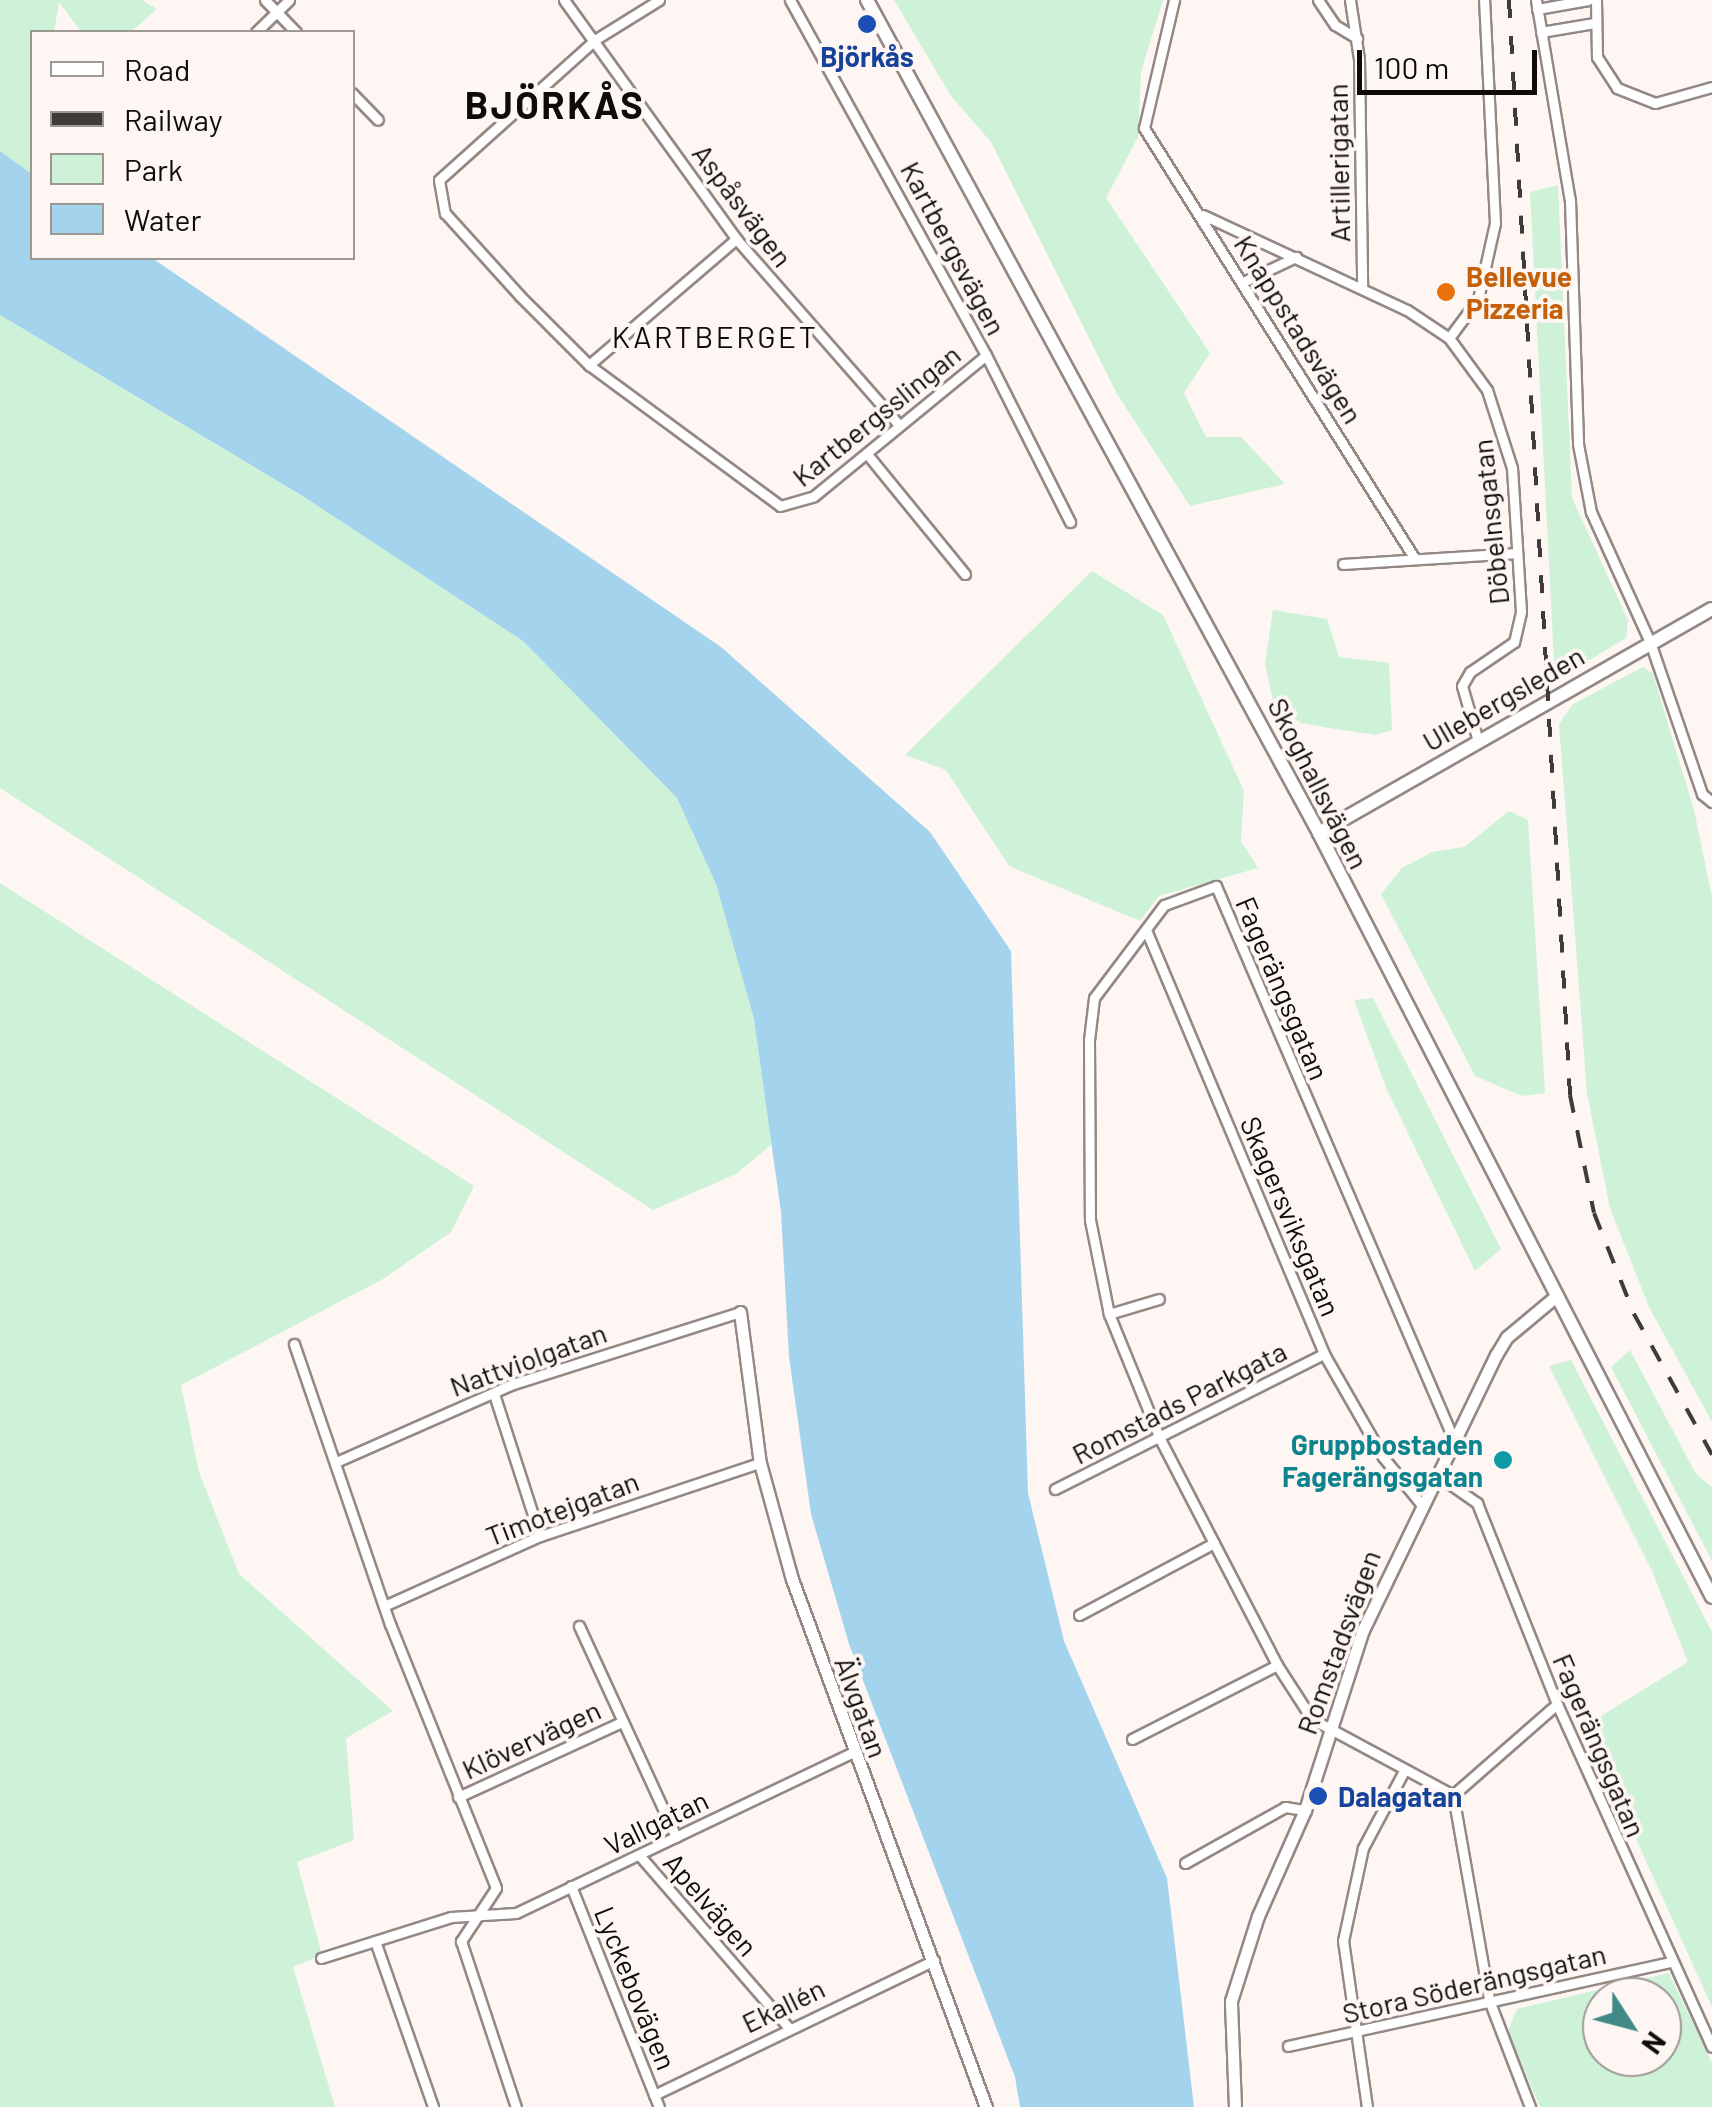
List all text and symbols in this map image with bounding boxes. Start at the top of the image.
marker: Björkås [856,13,878,35]
legend [30,30,355,260]
scale bar [1362,30,1542,92]
place label: Björkås [820,39,914,73]
text: 100 m [1374,49,1449,85]
text: Road [124,51,190,87]
district label: BJÖRKÅS [465,82,645,128]
street label: Artillerigatan [1320,83,1356,243]
text: Railway [124,101,223,137]
street label: Aspåsvägen [686,137,800,273]
text: Park [124,151,183,187]
street label: Kartbergsvägen [894,155,1014,341]
text: Water [124,201,202,237]
street label: Knappstadsvägen [1228,229,1370,429]
place label: Bellevue Pizzeria [1466,259,1572,325]
marker: Bellevue Pizzeria [1435,281,1457,303]
district label: KARTBERGET [612,318,818,354]
street label: Kartbergsslingan [785,337,967,493]
street label: Döbelnsgatan [1465,438,1515,606]
street label: Ullebergsleden [1416,638,1590,758]
street label: Skoghallsvägen [1262,692,1376,874]
street label: Fagerängsgatan [1229,891,1337,1085]
street label: Skagersviksgatan [1234,1111,1348,1321]
street label: Nattviolgatan [445,1315,611,1403]
street label: Romstads Parkgata [1066,1333,1292,1471]
place label: Gruppbostaden Fagerängsgatan [1282,1427,1483,1493]
marker: Gruppbostaden Fagerängsgatan [1492,1449,1514,1471]
street label: Timotejgatan [481,1463,643,1553]
street label: Romstadsvägen [1289,1545,1387,1739]
street label: Fagerängsgatan [1546,1648,1654,1842]
street label: Älvgatan [828,1652,896,1762]
street label: Klövervägen [456,1692,606,1786]
place label: Dalagatan [1338,1779,1462,1813]
street label: Vallgatan [599,1783,713,1861]
marker: Dalagatan [1307,1785,1329,1807]
street label: Apelvägen [657,1845,765,1963]
street label: Lyckebovägen [588,1901,684,2075]
street label: Stora Söderängsgatan [1339,1936,1609,2030]
street label: Ekallén [736,1971,830,2039]
north arrow [1582,1977,1682,2077]
text: N [1635,2026,1674,2061]

